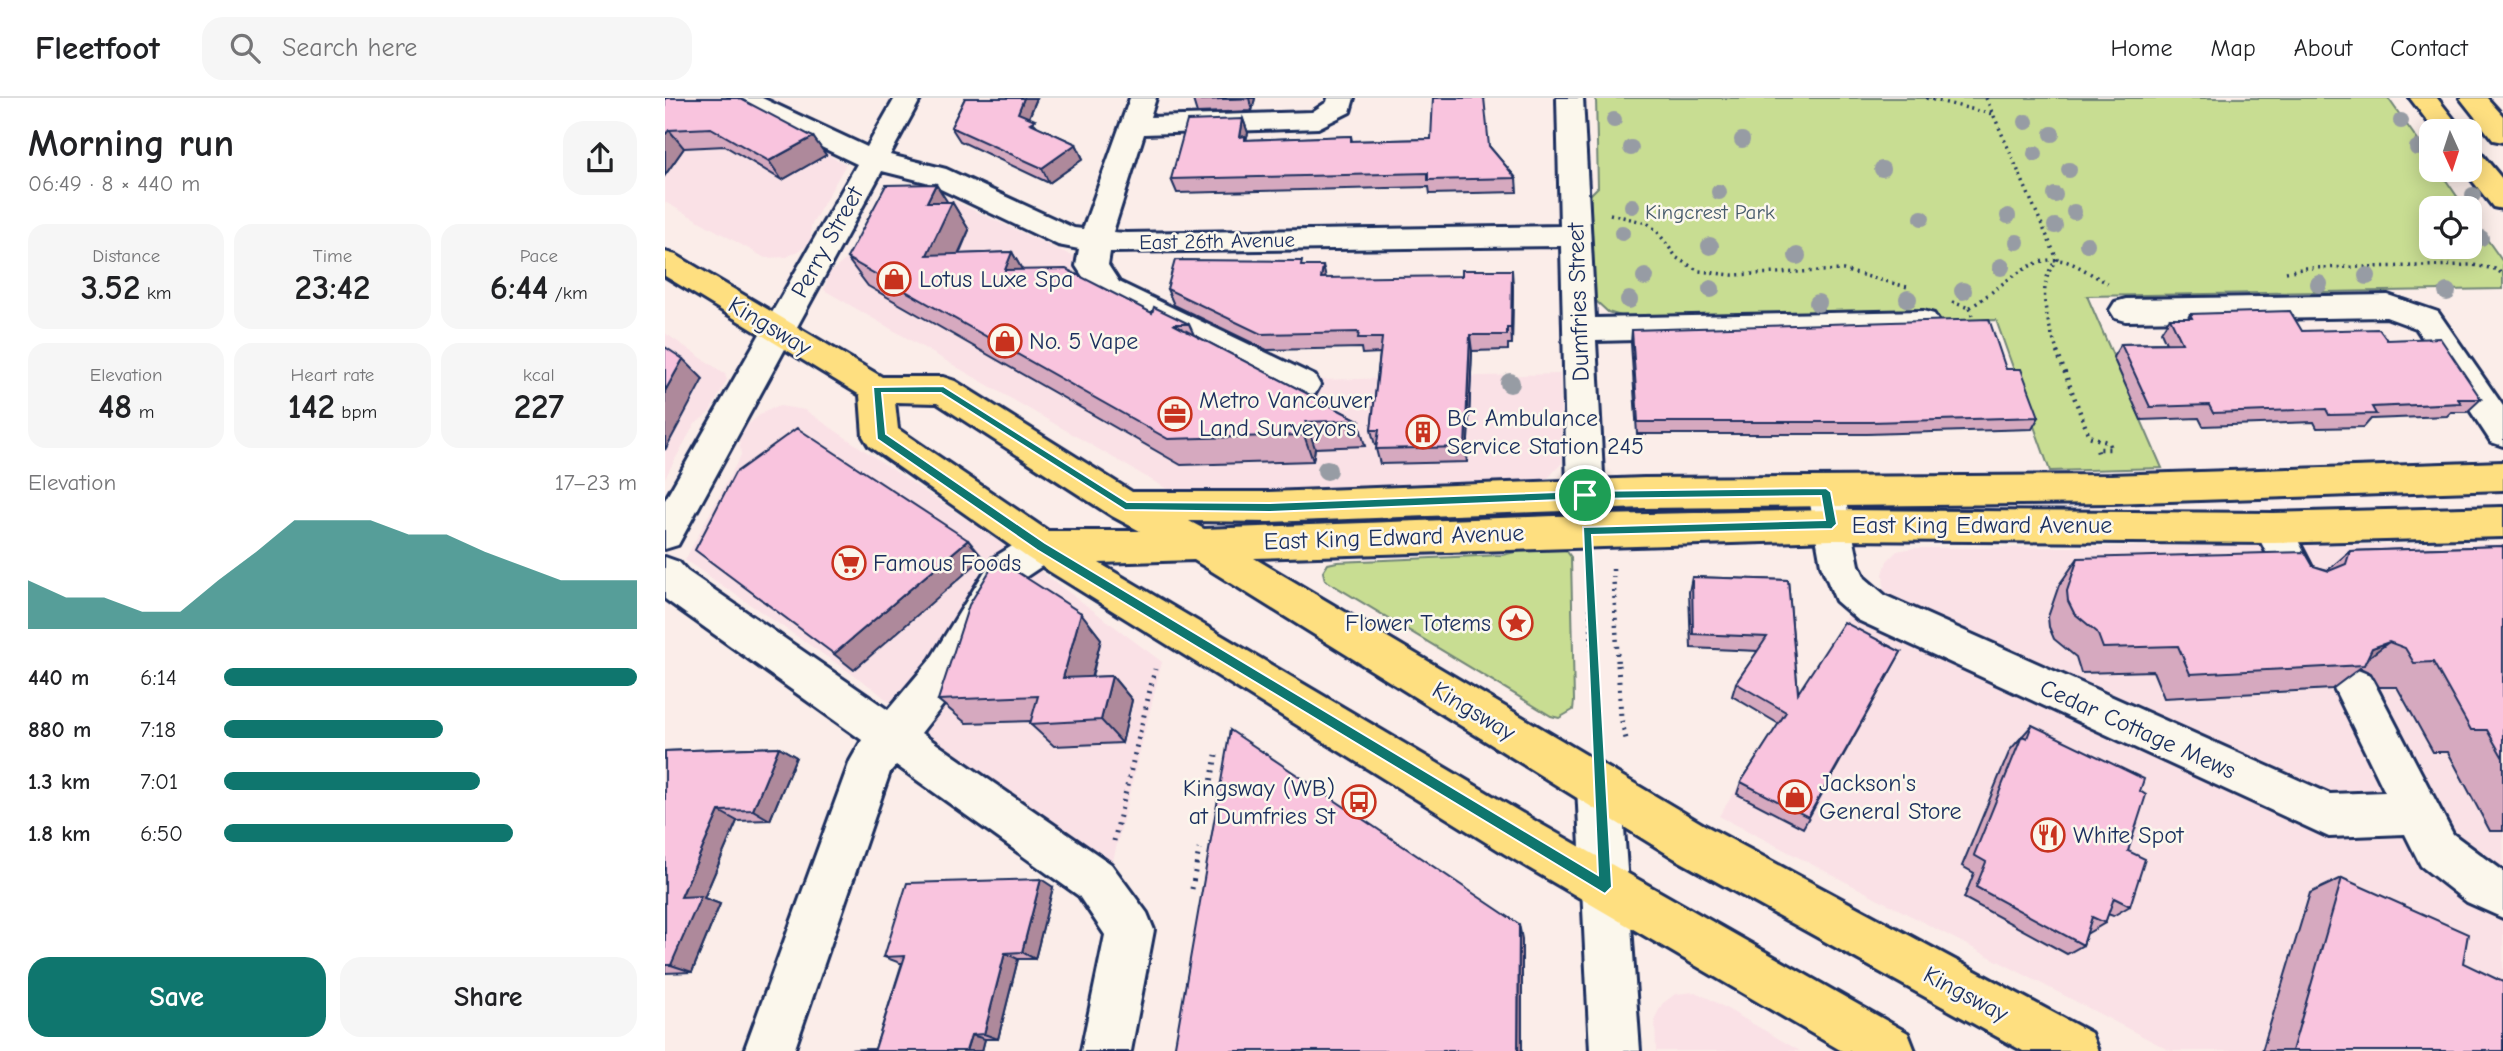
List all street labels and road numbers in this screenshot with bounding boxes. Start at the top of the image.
street label: Perry Street [785,181,869,302]
street label: Dumfries Street [1561,221,1595,382]
street label: East 26th Avenue [1139,228,1295,254]
street label: Kingsway [723,290,817,362]
street label: East King Edward Avenue [1852,511,2112,539]
street label: East King Edward Avenue [1263,518,1525,556]
street label: Cedar Cottage Mews [2036,673,2240,785]
street label: Kingsway [1427,675,1521,747]
street label: Kingsway [1919,960,2013,1028]

